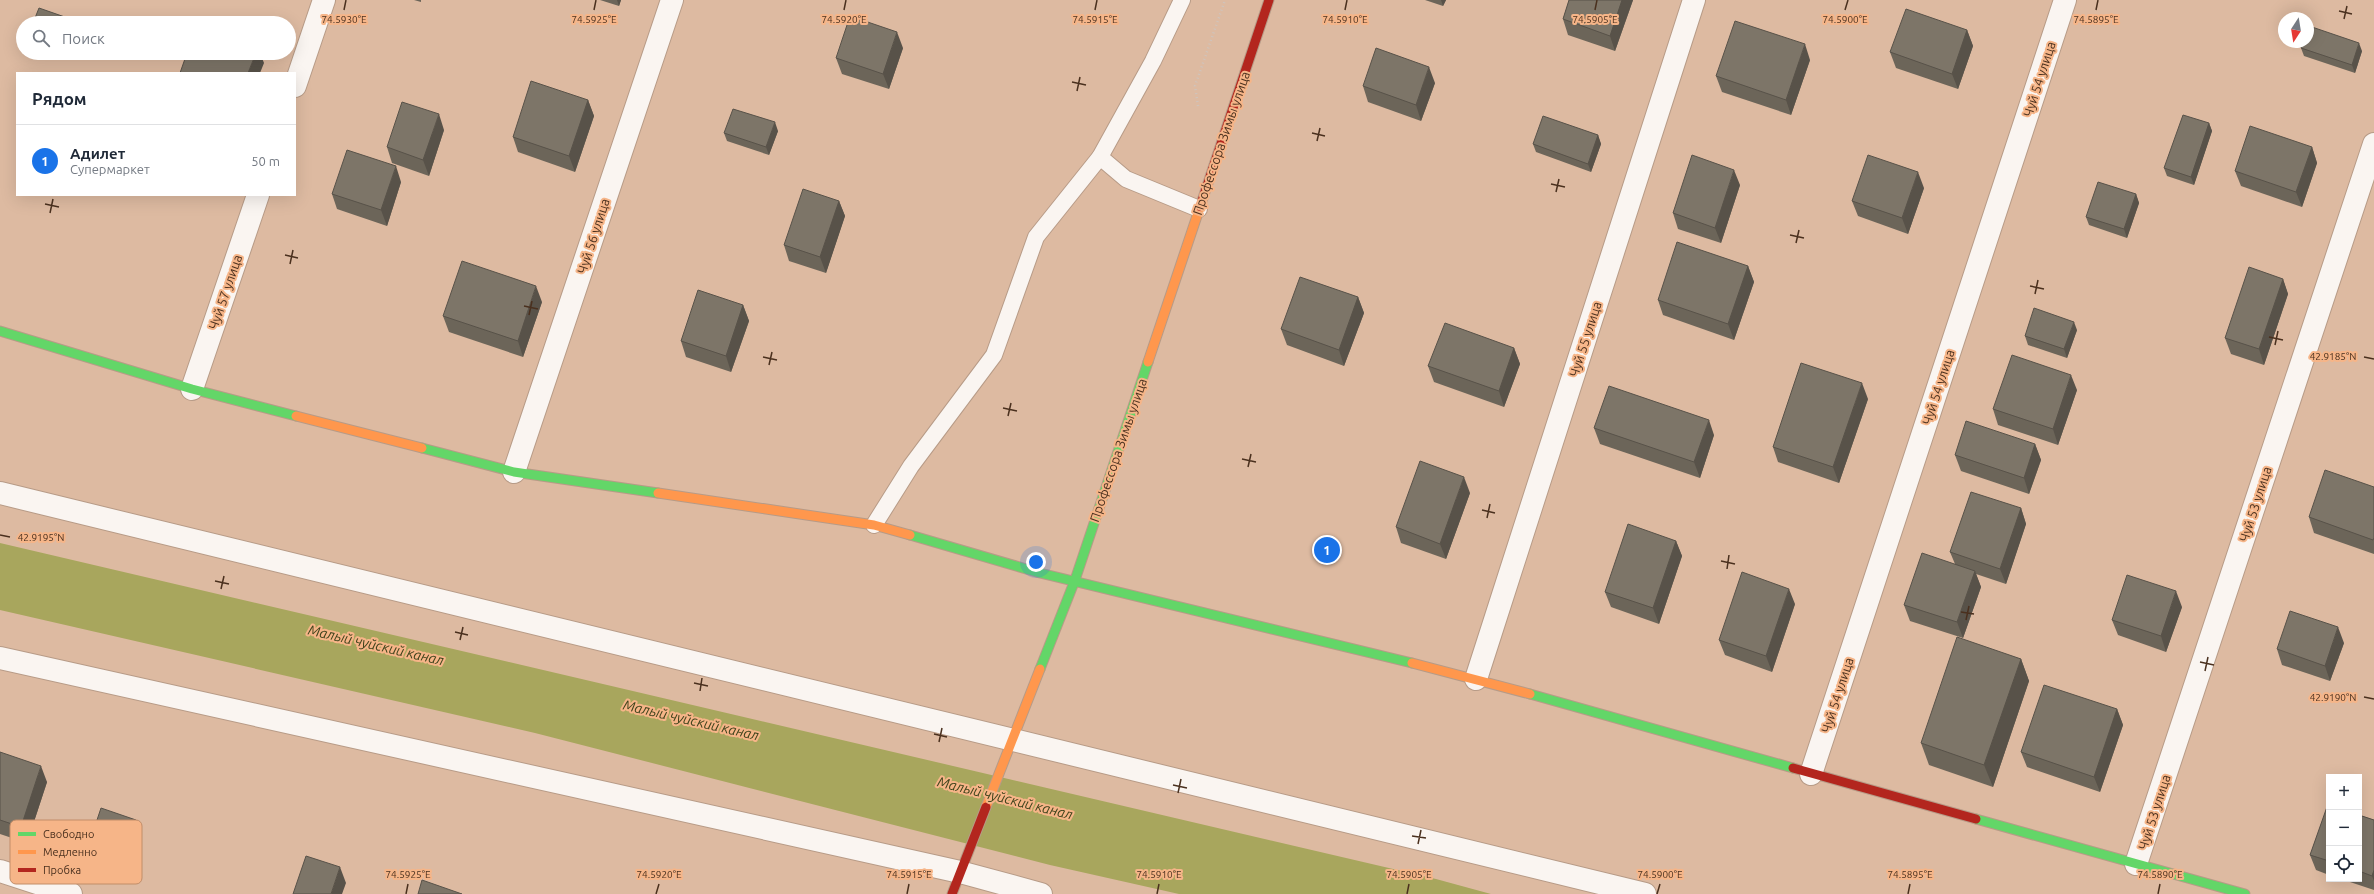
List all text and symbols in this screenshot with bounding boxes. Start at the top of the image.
north arrow [2278,12,2314,48]
text: 74.5930°E [321,14,367,25]
text: 74.5925°E [571,14,617,25]
text: 74.5920°E [821,14,867,25]
text: 74.5915°E [1072,14,1118,25]
text: 74.5910°E [1322,14,1368,25]
text: 74.5905°E [1572,14,1618,25]
text: 74.5900°E [1822,14,1868,25]
text: 74.5895°E [2073,14,2119,25]
search box [16,16,296,60]
icon: search [30,27,52,49]
text: Поиск [62,30,105,47]
street label: Чуй 54 улица [2020,40,2058,118]
street label: Профессора Зимы улица [1190,69,1252,217]
text: Рядом [32,89,87,108]
text: Адилет [70,145,125,162]
text: 1 [41,154,49,168]
text: 50 m [251,154,280,168]
text: Супермаркет [70,162,150,176]
street label: Чуй 56 улица [574,197,612,275]
street label: Чуй 57 улица [206,253,244,331]
street label: Чуй 55 улица [1566,300,1604,378]
street label: Чуй 54 улица [1919,348,1957,426]
text: 42.9185°N [2310,351,2356,362]
street label: Профессора Зимы улица [1087,376,1149,524]
street label: Чуй 53 улица [2236,465,2274,543]
text: 42.9195°N [18,532,64,543]
pin: 1 [1314,535,1340,565]
your location [1026,552,1046,572]
water label: Малый чуйский канал [307,622,446,668]
street label: Чуй 54 улица [1818,656,1856,734]
text: 42.9190°N [2310,692,2356,703]
water label: Малый чуйский канал [622,697,761,743]
water label: Малый чуйский канал [936,773,1075,823]
street label: Чуй 53 улица [2135,773,2173,851]
map controls [2326,774,2362,882]
button: + [2326,774,2362,810]
button: − [2326,810,2362,846]
legend [10,820,142,884]
text: Свободно [43,828,94,840]
text: Медленно [43,846,97,858]
button: locate [2326,846,2362,882]
text: Пробка [43,864,81,876]
text: 74.5925°E [385,869,431,880]
text: 74.5920°E [636,869,682,880]
text: 74.5915°E [886,869,932,880]
text: 74.5910°E [1136,869,1182,880]
text: 74.5905°E [1386,869,1432,880]
text: 74.5900°E [1637,869,1683,880]
text: 74.5895°E [1887,869,1933,880]
text: 74.5890°E [2137,869,2183,880]

